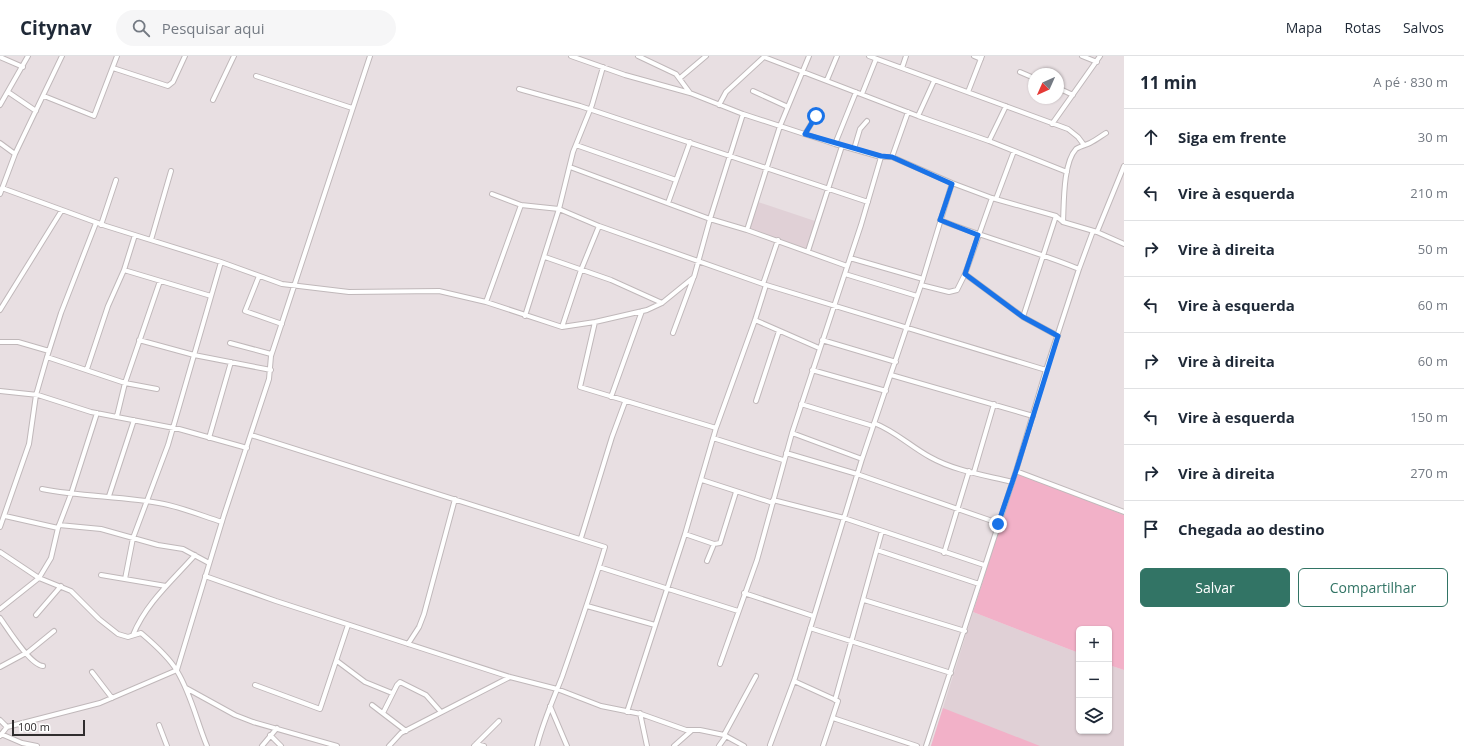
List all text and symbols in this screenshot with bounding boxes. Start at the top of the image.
search box [116,10,396,46]
text: Citynav [20,15,92,41]
icon: search [130,17,152,39]
text: Pesquisar aqui [162,18,265,38]
text: Mapa [1286,18,1322,37]
text: Rotas [1344,18,1381,37]
text: Salvos [1403,18,1444,37]
north arrow [1028,68,1064,104]
text: 11 min [1140,71,1197,94]
text: A pé · 830 m [1373,73,1448,91]
route start [807,107,825,125]
icon: ahead [1140,126,1162,148]
text: Siga em frente [1178,127,1286,147]
text: 30 m [1418,128,1448,146]
icon: left [1140,182,1162,204]
text: Vire à esquerda [1178,183,1295,203]
text: 210 m [1410,184,1448,202]
icon: right [1140,238,1162,260]
text: Vire à direita [1178,239,1275,259]
text: 50 m [1418,240,1448,258]
icon: left [1140,294,1162,316]
text: Vire à esquerda [1178,295,1295,315]
text: 60 m [1418,296,1448,314]
icon: right [1140,350,1162,372]
text: Vire à direita [1178,351,1275,371]
text: 60 m [1418,352,1448,370]
icon: left [1140,406,1162,428]
text: Vire à esquerda [1178,407,1295,427]
text: 150 m [1410,408,1448,426]
icon: right [1140,462,1162,484]
text: Vire à direita [1178,463,1275,483]
text: 270 m [1410,464,1448,482]
route end [989,515,1007,533]
icon: arrive [1140,518,1162,540]
text: Chegada ao destino [1178,519,1325,539]
button: Salvar [1140,568,1290,607]
button: Compartilhar [1298,568,1448,607]
map controls [1076,626,1112,734]
button: + [1076,626,1112,662]
button: − [1076,662,1112,698]
button: layers [1076,698,1112,734]
scale bar [12,718,85,737]
text: 100 m [18,719,50,734]

